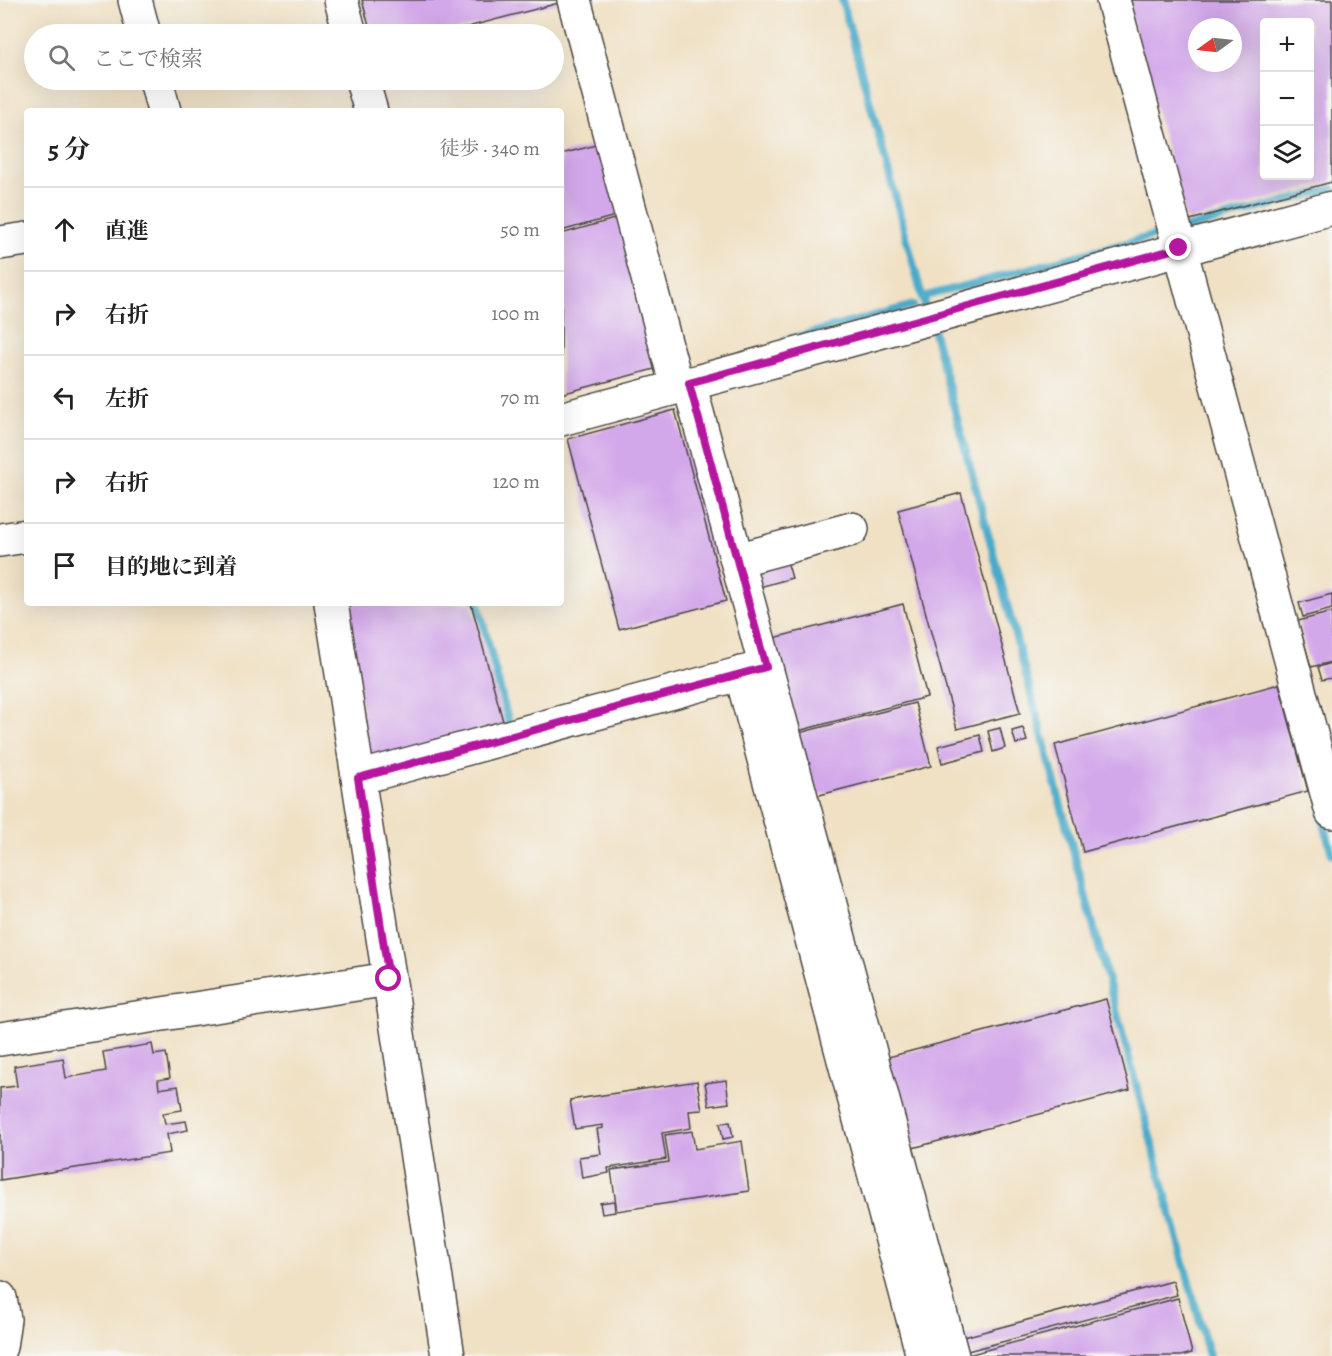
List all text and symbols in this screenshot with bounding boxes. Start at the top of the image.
north arrow [1188,18,1242,72]
map controls [1260,18,1314,180]
button: + [1260,18,1314,72]
search box [24,24,564,90]
icon: search [45,41,78,74]
text: ここで検索 [93,44,203,74]
button: − [1260,72,1314,126]
button: layers [1260,126,1314,180]
text: 5 分 [48,132,90,167]
text: 徒歩 · 340 m [439,135,540,162]
icon: ahead [48,213,81,246]
text: 直進 [105,216,149,246]
text: 50 m [500,216,540,243]
route end [1165,234,1191,260]
icon: right [48,297,81,330]
text: 右折 [105,300,149,330]
text: 100 m [491,300,540,327]
icon: left [48,381,81,414]
text: 左折 [105,384,149,414]
text: 70 m [500,384,540,411]
icon: right [48,465,81,498]
text: 右折 [105,468,149,498]
text: 120 m [492,468,540,495]
icon: arrive [48,549,81,582]
text: 目的地に到着 [105,552,237,582]
route start [375,965,401,991]

